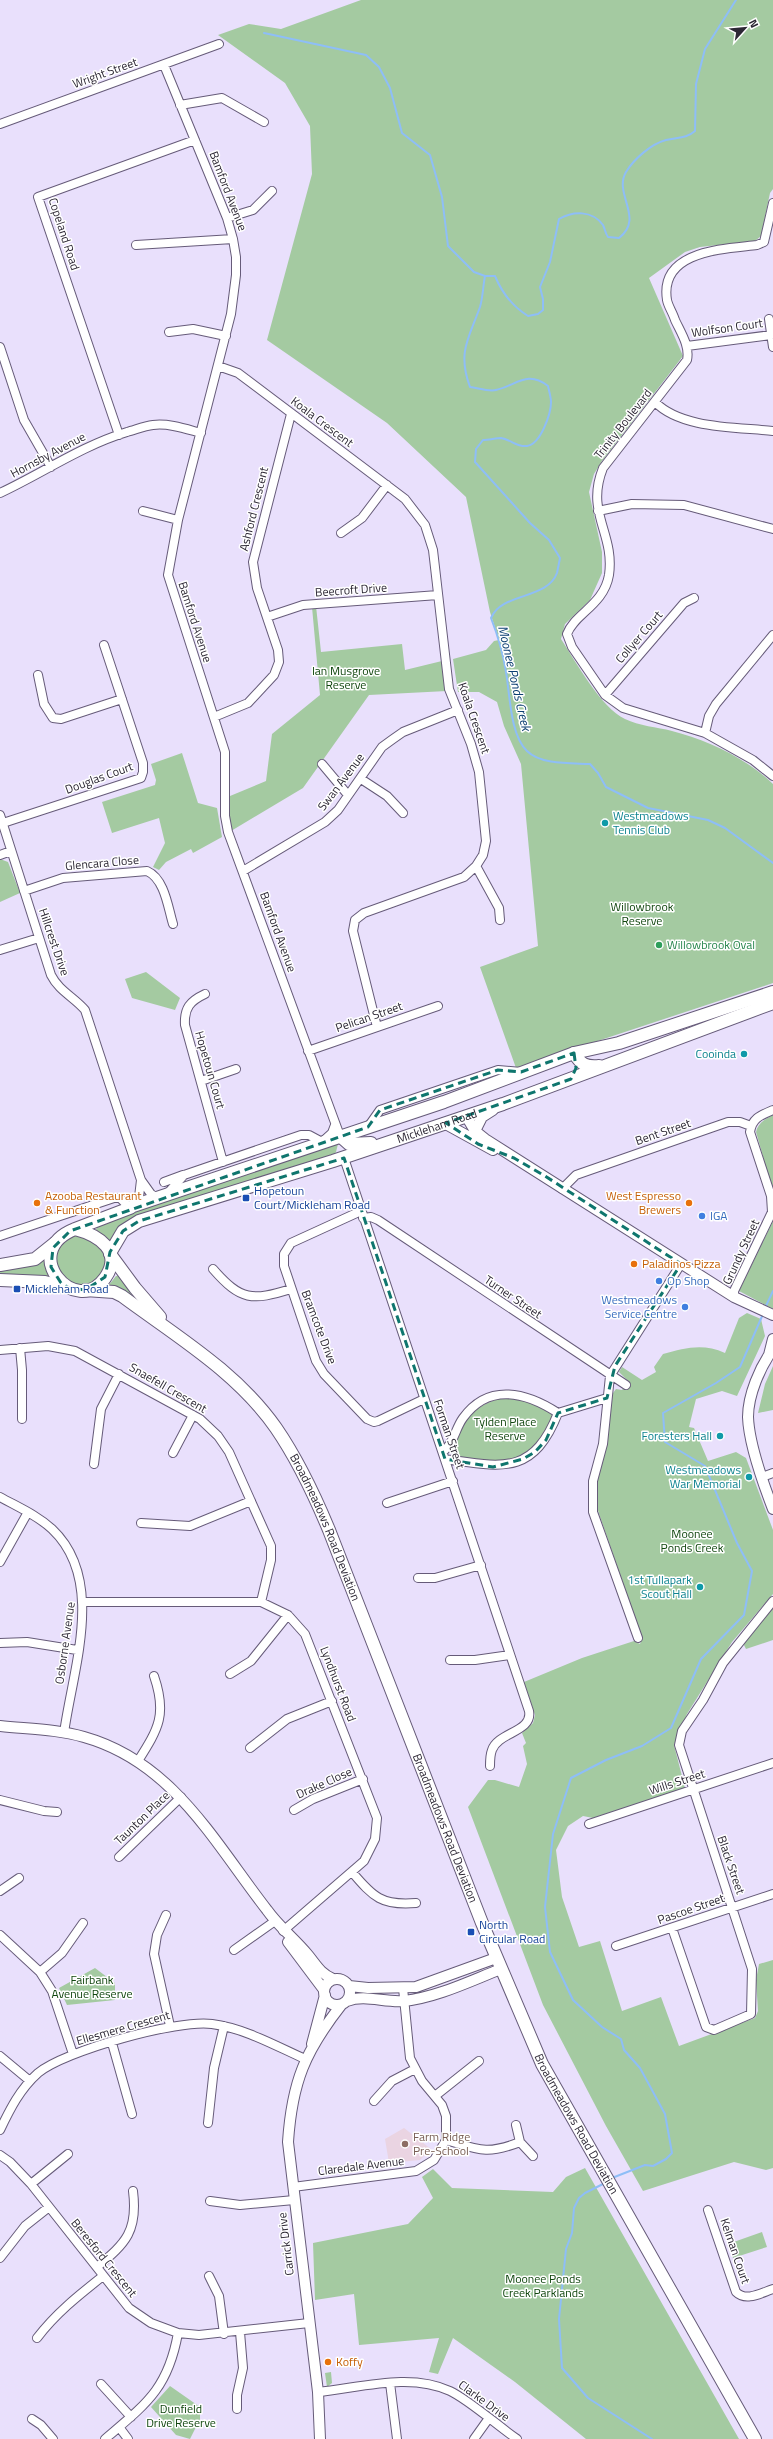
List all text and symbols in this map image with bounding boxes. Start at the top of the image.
north arrow [725,8,765,48]
text: N [745,16,763,30]
street label: Wright Street [70,52,141,93]
street label: Bamford Avenue [205,148,252,234]
street label: Copeland Road [44,195,85,273]
street label: Wolfson Court [690,313,765,342]
street label: Trinity Boulevard [589,384,656,463]
street label: Koala Crescent [287,392,358,452]
street label: Hornsby Avenue [7,427,89,482]
street label: Ashford Crescent [234,464,273,553]
street label: Beecroft Drive [314,578,388,601]
street label: Bamford Avenue [173,579,218,665]
street label: Collyer Court [610,606,667,667]
water label: Moonee Ponds Creek [493,623,537,735]
park label: Ian Musgrove Reserve [312,661,380,694]
street label: Koala Crescent [453,680,496,757]
street label: Swan Avenue [313,749,369,815]
street label: Douglas Court [62,756,136,799]
place label: Westmeadows Tennis Club [613,806,689,839]
marker: Westmeadows Tennis Club [600,818,610,828]
street label: Glencara Close [64,850,140,875]
street label: Bamford Avenue [255,889,302,975]
park label: Willowbrook Reserve [611,897,674,930]
street label: Hillcrest Drive [34,906,75,978]
place label: Willowbrook Oval [667,935,755,954]
marker: Willowbrook Oval [654,940,664,950]
street label: Pelican Street [333,996,406,1037]
street label: Hopetoun Court [190,1029,231,1112]
place label: Cooinda [695,1044,736,1063]
marker: Cooinda [739,1049,749,1059]
street label: Mickleham Road [394,1103,479,1148]
street label: Bent Street [632,1113,694,1150]
place label: Hopetoun Court/Mickleham Road [254,1181,370,1214]
place label: Azooba Restaurant & Function [45,1186,142,1219]
place label: West Espresso Brewers [606,1186,681,1219]
marker: Hopetoun Court/Mickleham Road [241,1193,251,1203]
marker: Azooba Restaurant & Function [32,1198,42,1208]
marker: West Espresso Brewers [684,1198,694,1208]
place label: IGA [710,1206,728,1225]
marker: IGA [697,1211,707,1221]
street label: Grundy Street [717,1215,764,1288]
place label: Paladinos Pizza [642,1254,721,1273]
marker: Paladinos Pizza [629,1259,639,1269]
street label: Turner Street [481,1270,547,1323]
place label: Op Shop [667,1271,710,1290]
marker: Op Shop [654,1276,664,1286]
place label: Mickleham Road [25,1279,109,1298]
marker: Mickleham Road [12,1284,22,1294]
street label: Bramcote Drive [297,1287,342,1367]
place label: Westmeadows Service Centre [601,1290,677,1323]
marker: Westmeadows Service Centre [680,1302,690,1312]
street label: Snaefell Crescent [126,1358,211,1418]
street label: Forman Street [429,1396,471,1472]
park label: Tylden Place Reserve [474,1412,536,1445]
place label: Foresters Hall [642,1426,712,1445]
marker: Foresters Hall [715,1431,725,1441]
street label: Broadmeadows Road Deviation [285,1450,366,1603]
place label: Westmeadows War Memorial [665,1460,741,1493]
marker: Westmeadows War Memorial [744,1472,754,1482]
park label: Moonee Ponds Creek [661,1524,724,1557]
place label: 1st Tullapark Scout Hall [627,1570,692,1603]
marker: 1st Tullapark Scout Hall [695,1582,705,1592]
street label: Osborne Avenue [49,1601,80,1685]
street label: Lyndhurst Road [315,1643,362,1724]
street label: Broadmeadows Road Deviation [408,1751,483,1905]
street label: Drake Close [293,1762,355,1803]
street label: Wills Street [646,1763,708,1800]
street label: Taunton Place [110,1786,174,1849]
street label: Black Street [713,1833,751,1897]
street label: Pascoe Street [655,1888,728,1929]
place label: North Circular Road [479,1915,545,1948]
marker: North Circular Road [466,1927,476,1937]
park label: Fairbank Avenue Reserve [51,1970,133,2003]
street label: Ellesmere Crescent [74,2005,173,2050]
street label: Broadmeadows Road Deviation [530,2051,624,2197]
place label: Farm Ridge Pre-School [413,2127,470,2160]
marker: Farm Ridge Pre-School [400,2139,410,2149]
street label: Claredale Avenue [317,2151,405,2180]
street label: Carrick Drive [272,2211,299,2277]
street label: Beresford Crescent [67,2214,143,2302]
street label: Kelman Court [715,2216,756,2287]
park label: Moonee Ponds Creek Parklands [502,2269,584,2302]
place label: Koffy [336,2352,363,2371]
marker: Koffy [323,2357,333,2367]
street label: Clarke Drive [454,2375,514,2426]
park label: Dunfield Drive Reserve [146,2399,216,2432]

